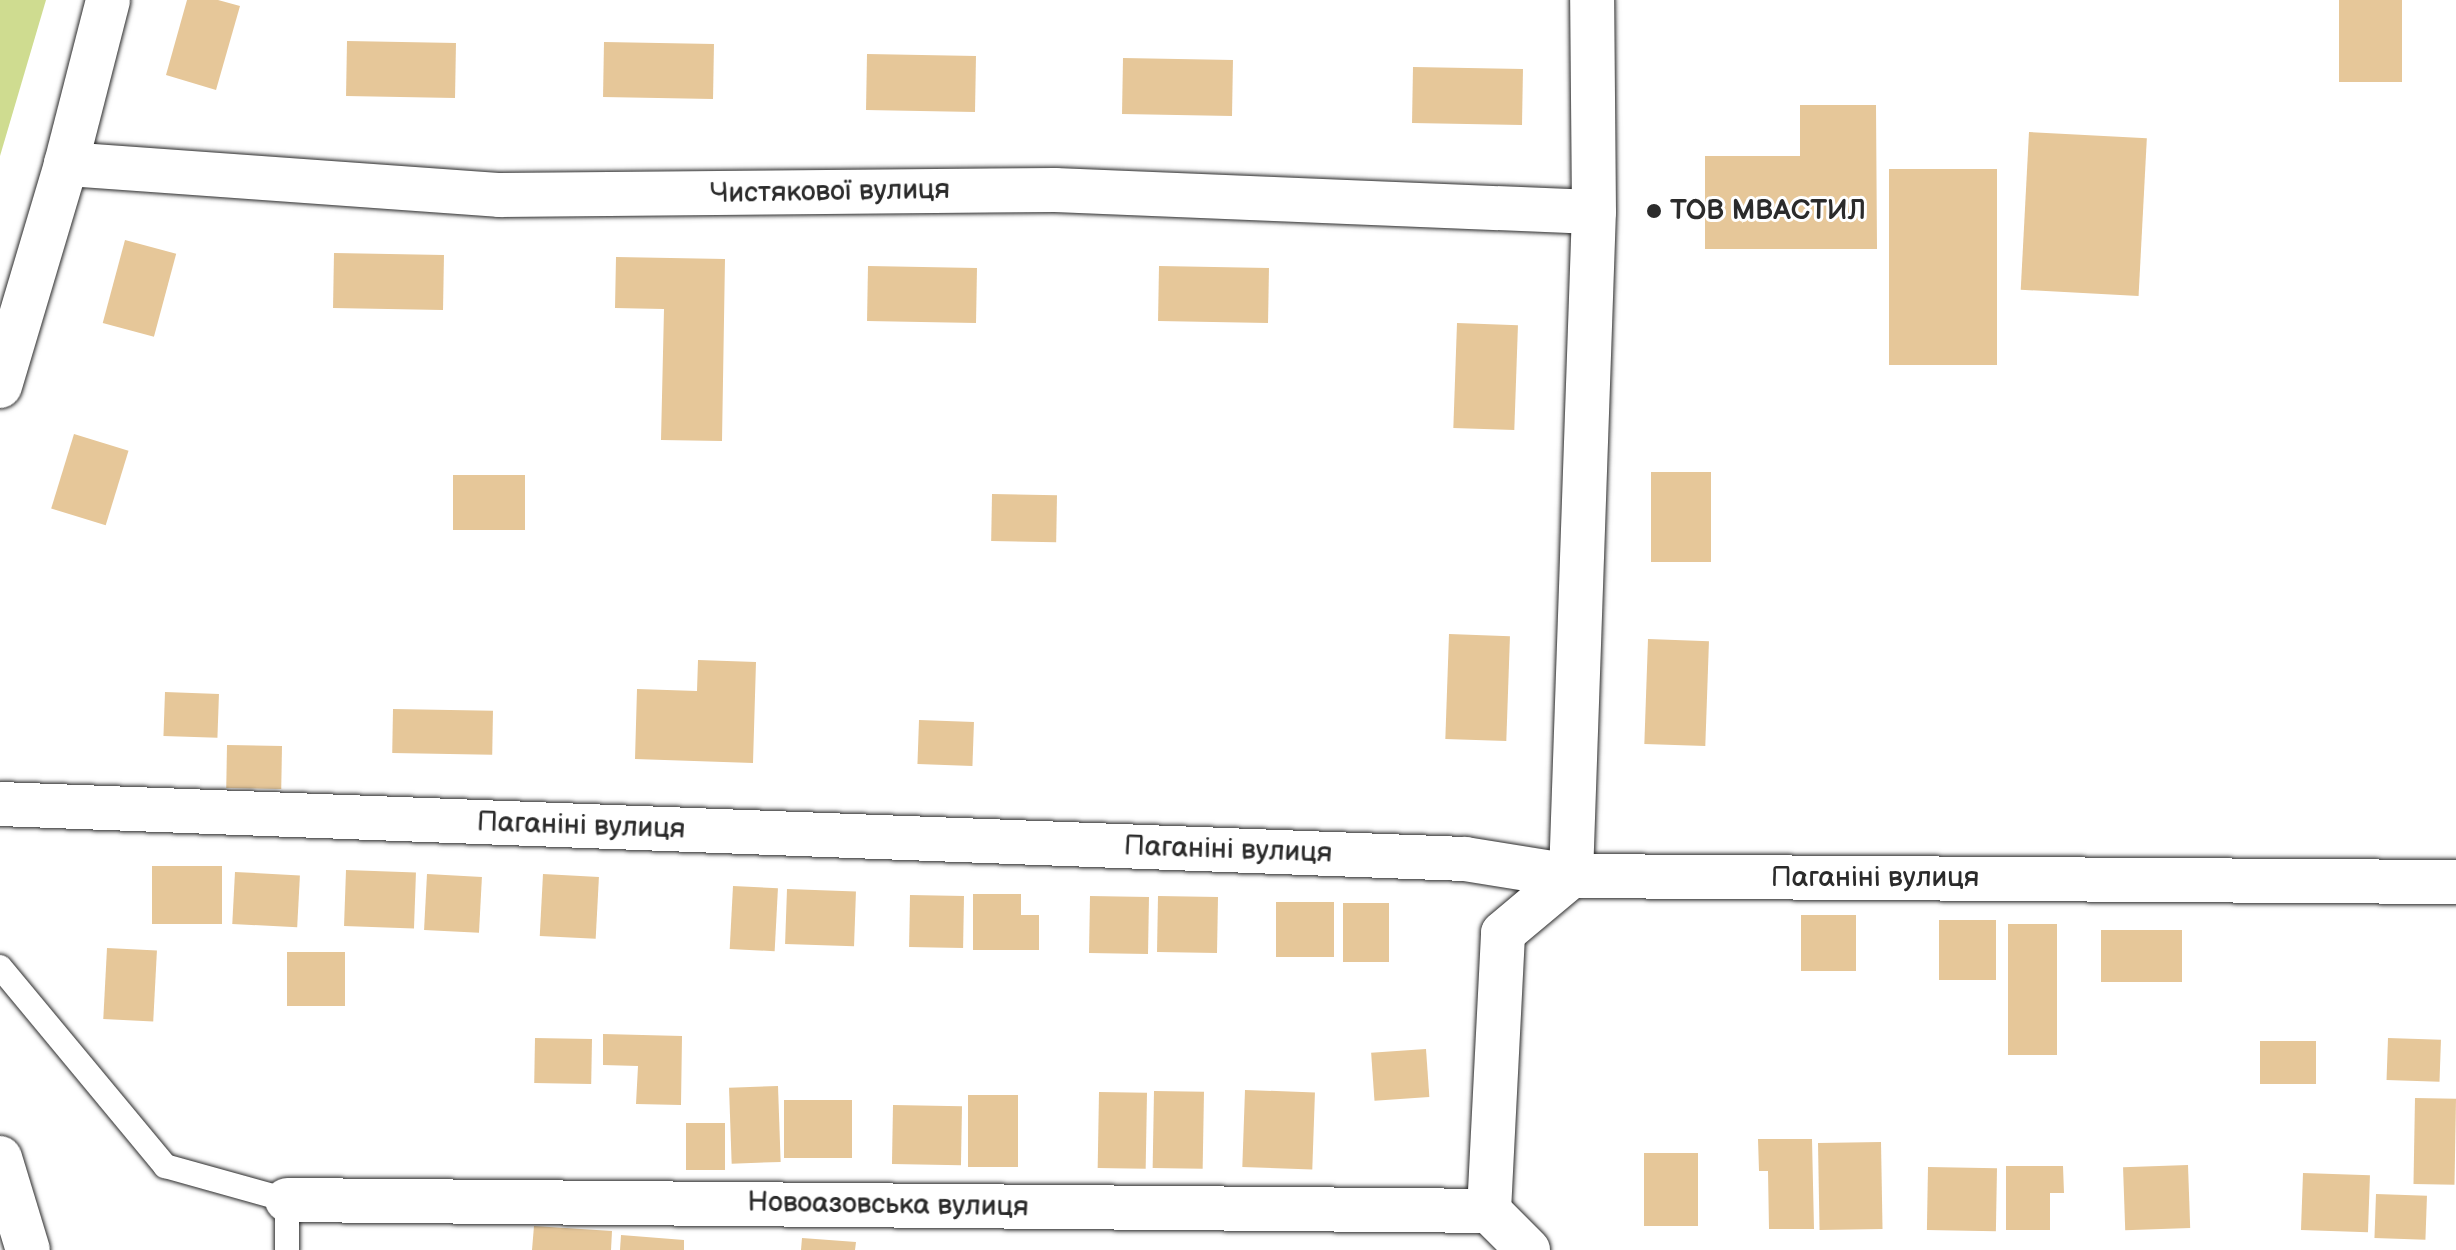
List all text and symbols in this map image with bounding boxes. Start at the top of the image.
street label: Чистякової вулиця [710,173,950,211]
place label: ТОВ МВАСТИЛ [1670,194,1866,228]
marker: ТОВ МВАСТИЛ [1645,202,1663,220]
street label: Паганіні вулиця [476,806,686,846]
street label: Паганіні вулиця [1123,830,1333,870]
street label: Паганіні вулиця [1771,861,1979,895]
street label: Новоазовська вулиця [747,1186,1029,1224]

